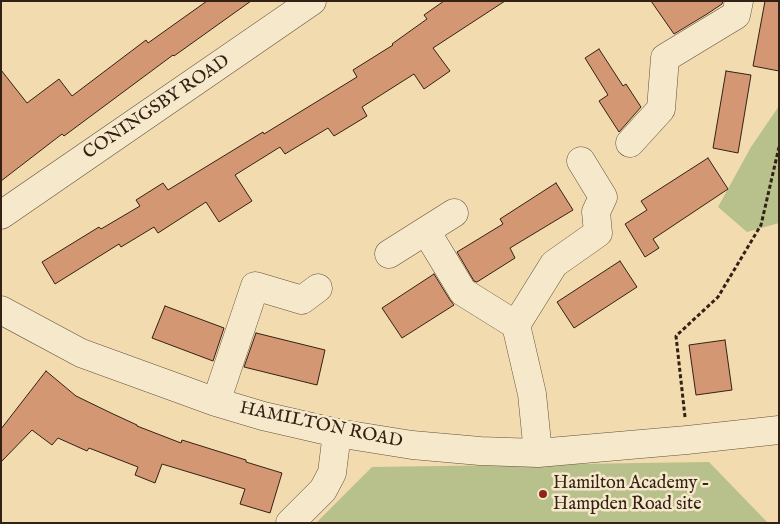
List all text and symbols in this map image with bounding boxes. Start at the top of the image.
street label: CONINGSBY ROAD [80,51,234,165]
street label: HAMILTON ROAD [238,398,404,454]
place label: Hamilton Academy - Hampden Road site [553,473,710,516]
marker: Hamilton Academy - Hampden Road site [537,488,549,500]

